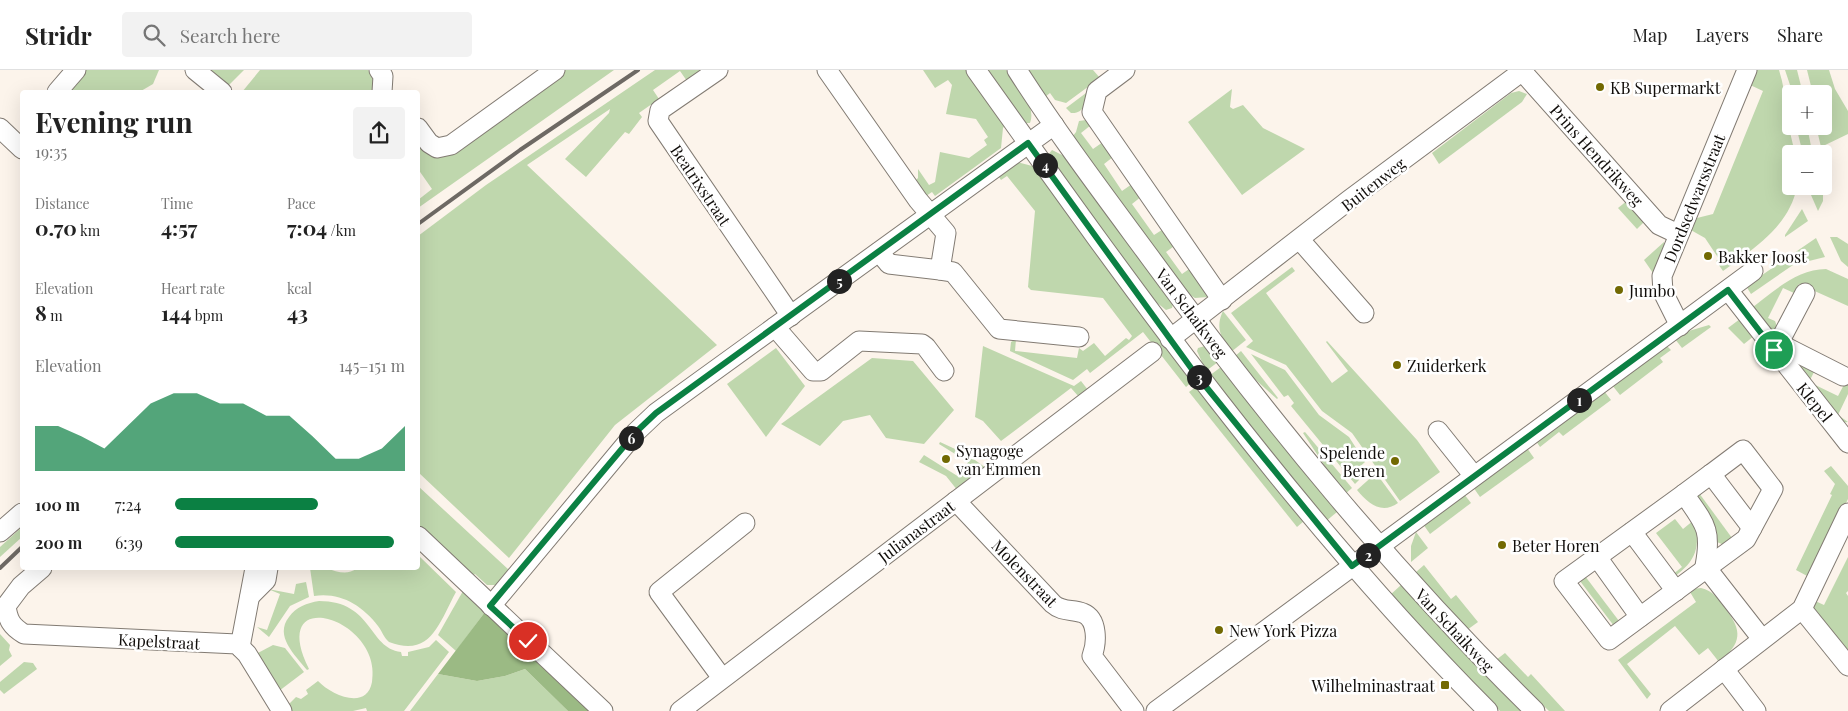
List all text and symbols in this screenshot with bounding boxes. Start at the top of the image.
search box [122,12,472,57]
text: Stridr [25,19,92,51]
icon: search [140,21,168,49]
text: Search here [180,22,280,48]
text: Map [1632,23,1667,47]
text: Layers [1695,23,1749,47]
text: Share [1777,23,1823,47]
place label: KB Supermarkt [1610,77,1721,98]
marker: KB Supermarkt [1594,81,1606,93]
map controls [1782,85,1832,195]
button: + [1782,85,1832,135]
street label: Prins Hendrikweg [1546,100,1649,211]
text: Evening run [35,103,193,140]
button: share [353,107,405,159]
street label: Dordsedwarsstraat [1659,130,1730,265]
street label: Beatrixstraat [666,140,736,230]
text: 19:35 [35,141,67,162]
button: − [1782,145,1832,195]
pin: 4 [1032,152,1058,178]
street label: Buitenweg [1337,152,1410,216]
text: 4 [1042,156,1049,175]
text: Distance [35,194,90,213]
text: Time [161,194,193,213]
text: Pace [287,194,316,213]
text: 0.70 [35,213,77,241]
text: 4:57 [161,213,197,241]
text: 7:04 [287,213,327,241]
text: km [77,221,100,240]
text: /km [327,221,356,240]
place label: Bakker Joost [1718,246,1807,267]
marker: Bakker Joost [1702,250,1714,262]
street label: Van Schaikweg [1151,263,1233,362]
pin: 5 [826,268,852,294]
text: 5 [836,272,843,291]
text: Elevation [35,279,93,298]
text: Heart rate [161,279,225,298]
text: kcal [287,279,312,298]
place label: Jumbo [1628,280,1676,301]
marker: Jumbo [1613,284,1625,296]
text: 8 [35,298,47,326]
text: 144 [161,298,191,326]
text: 43 [287,298,308,326]
text: m [47,306,63,325]
text: bpm [191,306,223,325]
pin [1753,329,1795,371]
icon: arrive [1760,336,1788,364]
text: Elevation [35,355,102,376]
text: 145–151 m [339,355,405,376]
place label: Zuiderkerk [1407,355,1487,376]
marker: Zuiderkerk [1391,359,1403,371]
pin: 3 [1186,364,1212,390]
text: 3 [1196,368,1203,387]
street label: Klepel [1793,378,1838,426]
pin: 1 [1566,388,1592,412]
text: 1 [1577,391,1582,410]
pin: 6 [618,426,644,450]
text: 6 [628,429,635,448]
place label: Synagoge van Emmen [955,440,1041,479]
place label: Spelende Beren [1320,442,1385,481]
marker: Synagoge van Emmen [940,453,952,465]
marker: Spelende Beren [1389,455,1401,467]
text: 100 m [35,494,80,515]
text: 7:24 [115,494,141,515]
street label: Julianastraat [873,495,959,567]
text: 200 m [35,532,82,553]
text: 6:39 [115,532,143,553]
street label: Molenstraat [988,535,1063,611]
place label: Beter Horen [1512,535,1600,556]
marker: Beter Horen [1496,539,1508,551]
pin: 2 [1356,542,1380,568]
text: 2 [1365,546,1372,565]
street label: Van Schaikweg [1410,583,1499,677]
pin [507,620,549,662]
place label: New York Pizza [1229,620,1337,641]
marker: New York Pizza [1213,624,1225,636]
icon: check [514,627,542,655]
street label: Kapelstraat [118,628,201,654]
place label: Wilhelminastraat [1311,675,1435,696]
marker: Wilhelminastraat [1439,679,1451,691]

